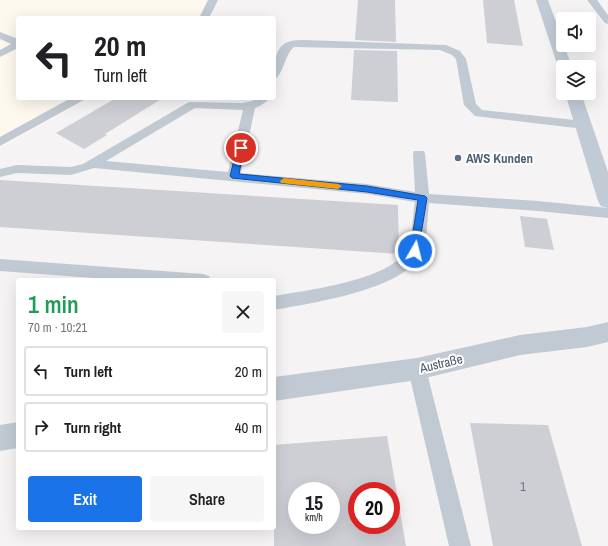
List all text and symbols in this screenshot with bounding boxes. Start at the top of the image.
map controls [556,12,596,100]
button: sound [556,12,596,52]
text: 20 m [94,27,146,65]
icon: left [28,32,80,84]
button: layers [556,60,596,100]
text: Turn left [94,63,147,88]
pin [224,131,258,165]
icon: arrive [230,137,252,159]
place label: AWS Kunden [466,150,533,167]
marker: AWS Kunden [453,153,463,163]
position arrow [394,230,436,272]
text: 1 min [28,288,79,320]
button: close [222,291,264,333]
text: 70 m · 10:21 [28,319,87,336]
street label: Austraße [417,350,464,377]
icon: left [30,360,52,382]
text: Turn left [64,361,112,382]
text: 20 m [235,361,262,382]
icon: right [30,416,52,438]
text: Turn right [64,417,121,438]
text: 40 m [235,417,262,438]
button: Exit [28,476,142,522]
button: Share [150,476,264,522]
house number: 1 [520,478,526,495]
speed limit sign: 20 [348,482,400,534]
text: 15 [305,489,323,516]
text: km/h [305,511,323,524]

